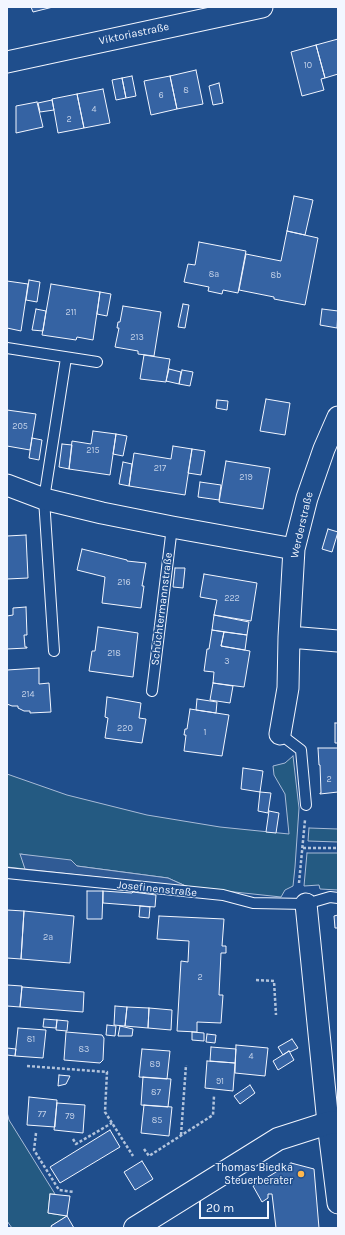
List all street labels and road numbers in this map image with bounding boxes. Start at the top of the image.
street label: Viktoriastraße [98,20,170,48]
street label: Werderstraße [288,491,316,559]
street label: Schüchtermannstraße [149,552,175,666]
street label: Josefinenstraße [116,878,198,900]

